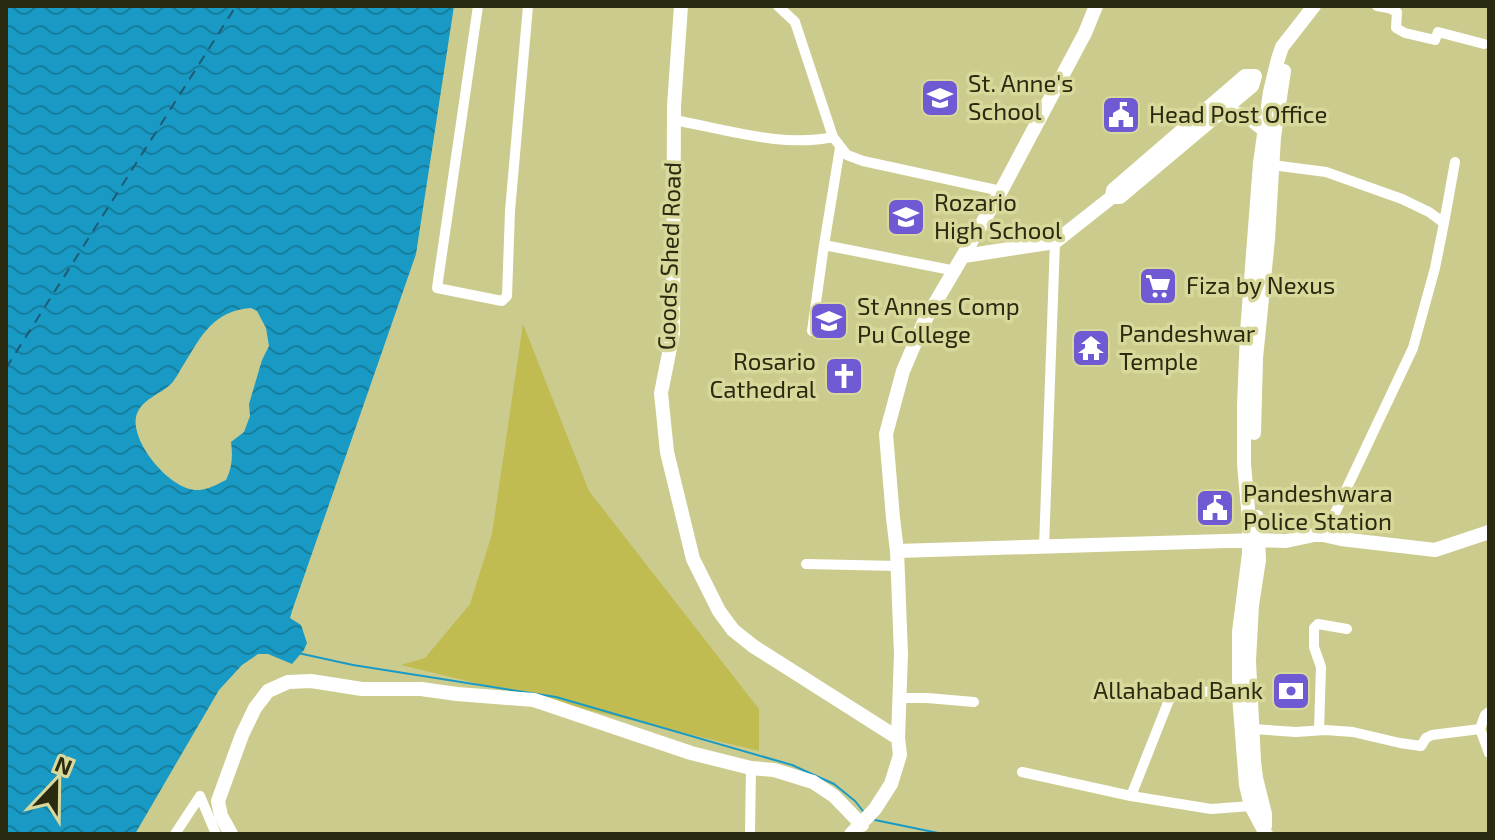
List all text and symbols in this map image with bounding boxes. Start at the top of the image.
place label: St. Anne's School [968,68,1073,125]
school or university icon: St. Anne's School [919,77,961,119]
public building icon: Head Post Office [1100,94,1142,136]
place label: Head Post Office [1149,99,1327,128]
street label: Goods Shed Road [651,161,686,351]
place label: Rozario High School [934,187,1062,244]
school or university icon: Rozario High School [885,196,927,238]
supermarket icon: Fiza by Nexus [1137,265,1179,307]
place label: Fiza by Nexus [1186,270,1335,299]
place label: St Annes Comp Pu College [857,291,1020,348]
school or university icon: St Annes Comp Pu College [808,300,850,342]
place label: Pandeshwar Temple [1119,318,1256,375]
temple icon: Pandeshwar Temple [1070,327,1112,369]
place label: Rosario Cathedral [709,346,816,403]
church icon: Rosario Cathedral [823,355,865,397]
place label: Pandeshwara Police Station [1243,478,1393,535]
public building icon: Pandeshwara Police Station [1194,487,1236,529]
bank icon: Allahabad Bank [1270,670,1312,712]
place label: Allahabad Bank [1093,675,1263,704]
north arrow [16,744,96,824]
text: N [52,749,76,780]

